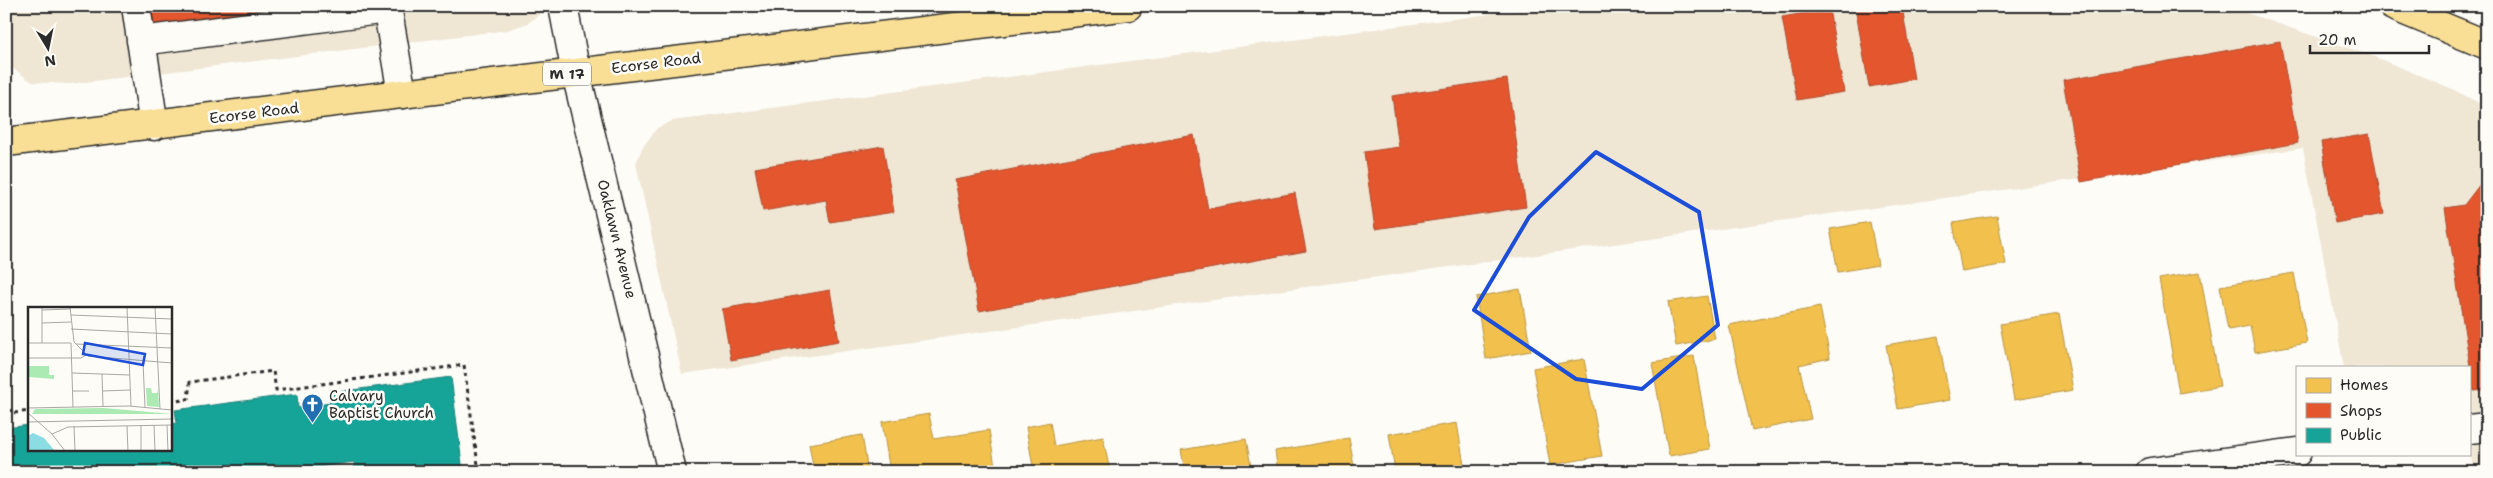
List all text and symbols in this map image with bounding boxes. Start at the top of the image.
north arrow [22,22,72,72]
scale bar [2310,22,2429,54]
text: 20 m [2318,30,2357,50]
street label: Ecorse Road [610,48,702,78]
text: N [43,51,57,71]
road number: M 17 [543,62,591,86]
street label: Ecorse Road [208,98,300,128]
street label: Oaklawn Avenue [593,177,641,301]
inset map [28,307,171,450]
legend [2296,366,2470,456]
text: Homes [2340,375,2388,395]
place label: Calvary Baptist Church [329,386,434,423]
church icon: Calvary Baptist Church [301,393,325,424]
text: Shops [2340,401,2382,421]
text: Public [2340,425,2382,445]

